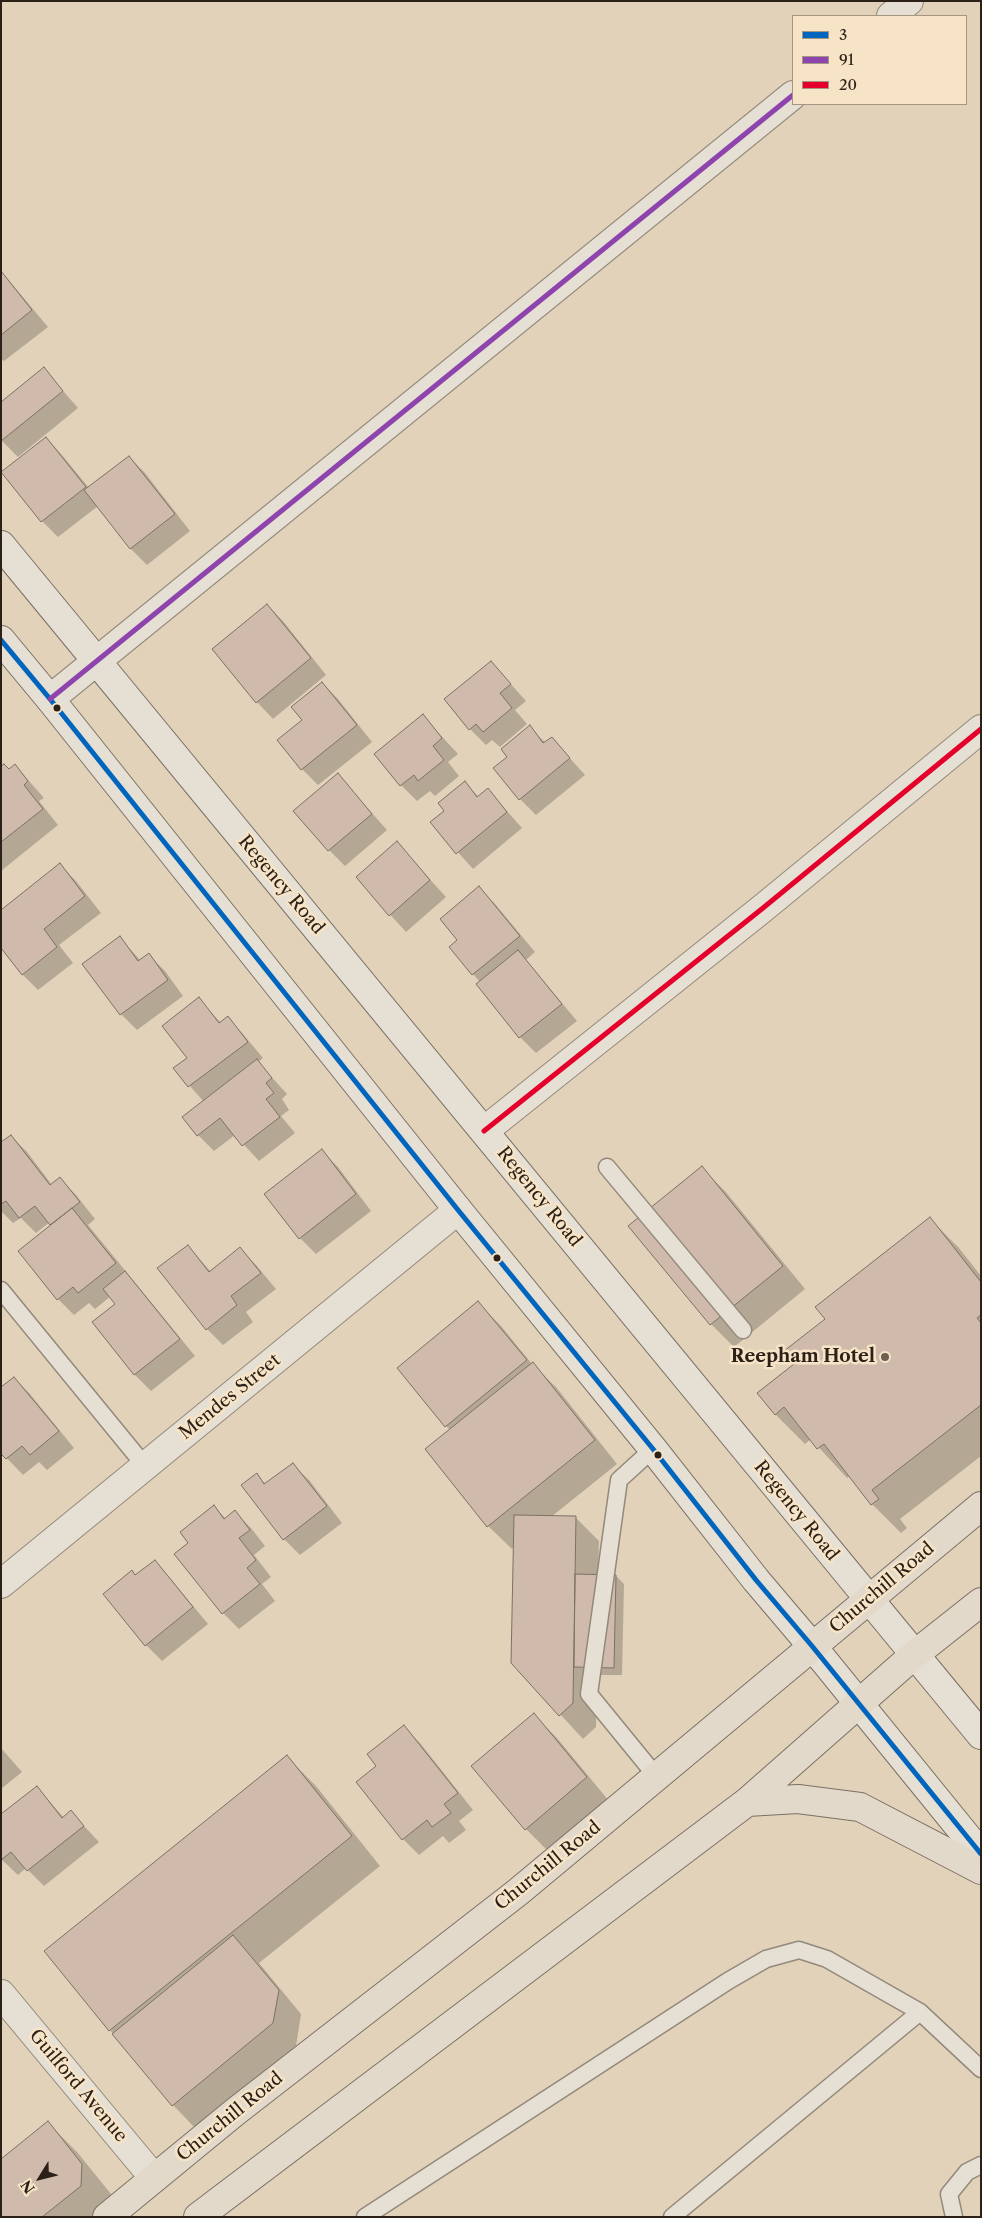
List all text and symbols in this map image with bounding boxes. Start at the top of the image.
legend [792,15,967,105]
text: 3 [839,25,847,44]
text: 91 [839,50,854,69]
text: 20 [839,75,857,94]
unlabelled marker [52,703,62,713]
street label: Regency Road [233,831,329,939]
street label: Regency Road [492,1143,586,1251]
unlabelled marker [492,1253,502,1263]
place label: Reepham Hotel [731,1346,875,1368]
street label: Mendes Street [175,1350,285,1444]
marker: Reepham Hotel [879,1351,891,1363]
unlabelled marker [653,1450,663,1460]
street label: Regency Road [749,1457,843,1565]
street label: Churchill Road [825,1538,939,1638]
street label: Churchill Road [491,1817,605,1915]
street label: Guilford Avenue [24,2025,132,2147]
street label: Churchill Road [173,2068,287,2166]
north arrow [15,2153,65,2203]
text: N [17,2177,39,2197]

